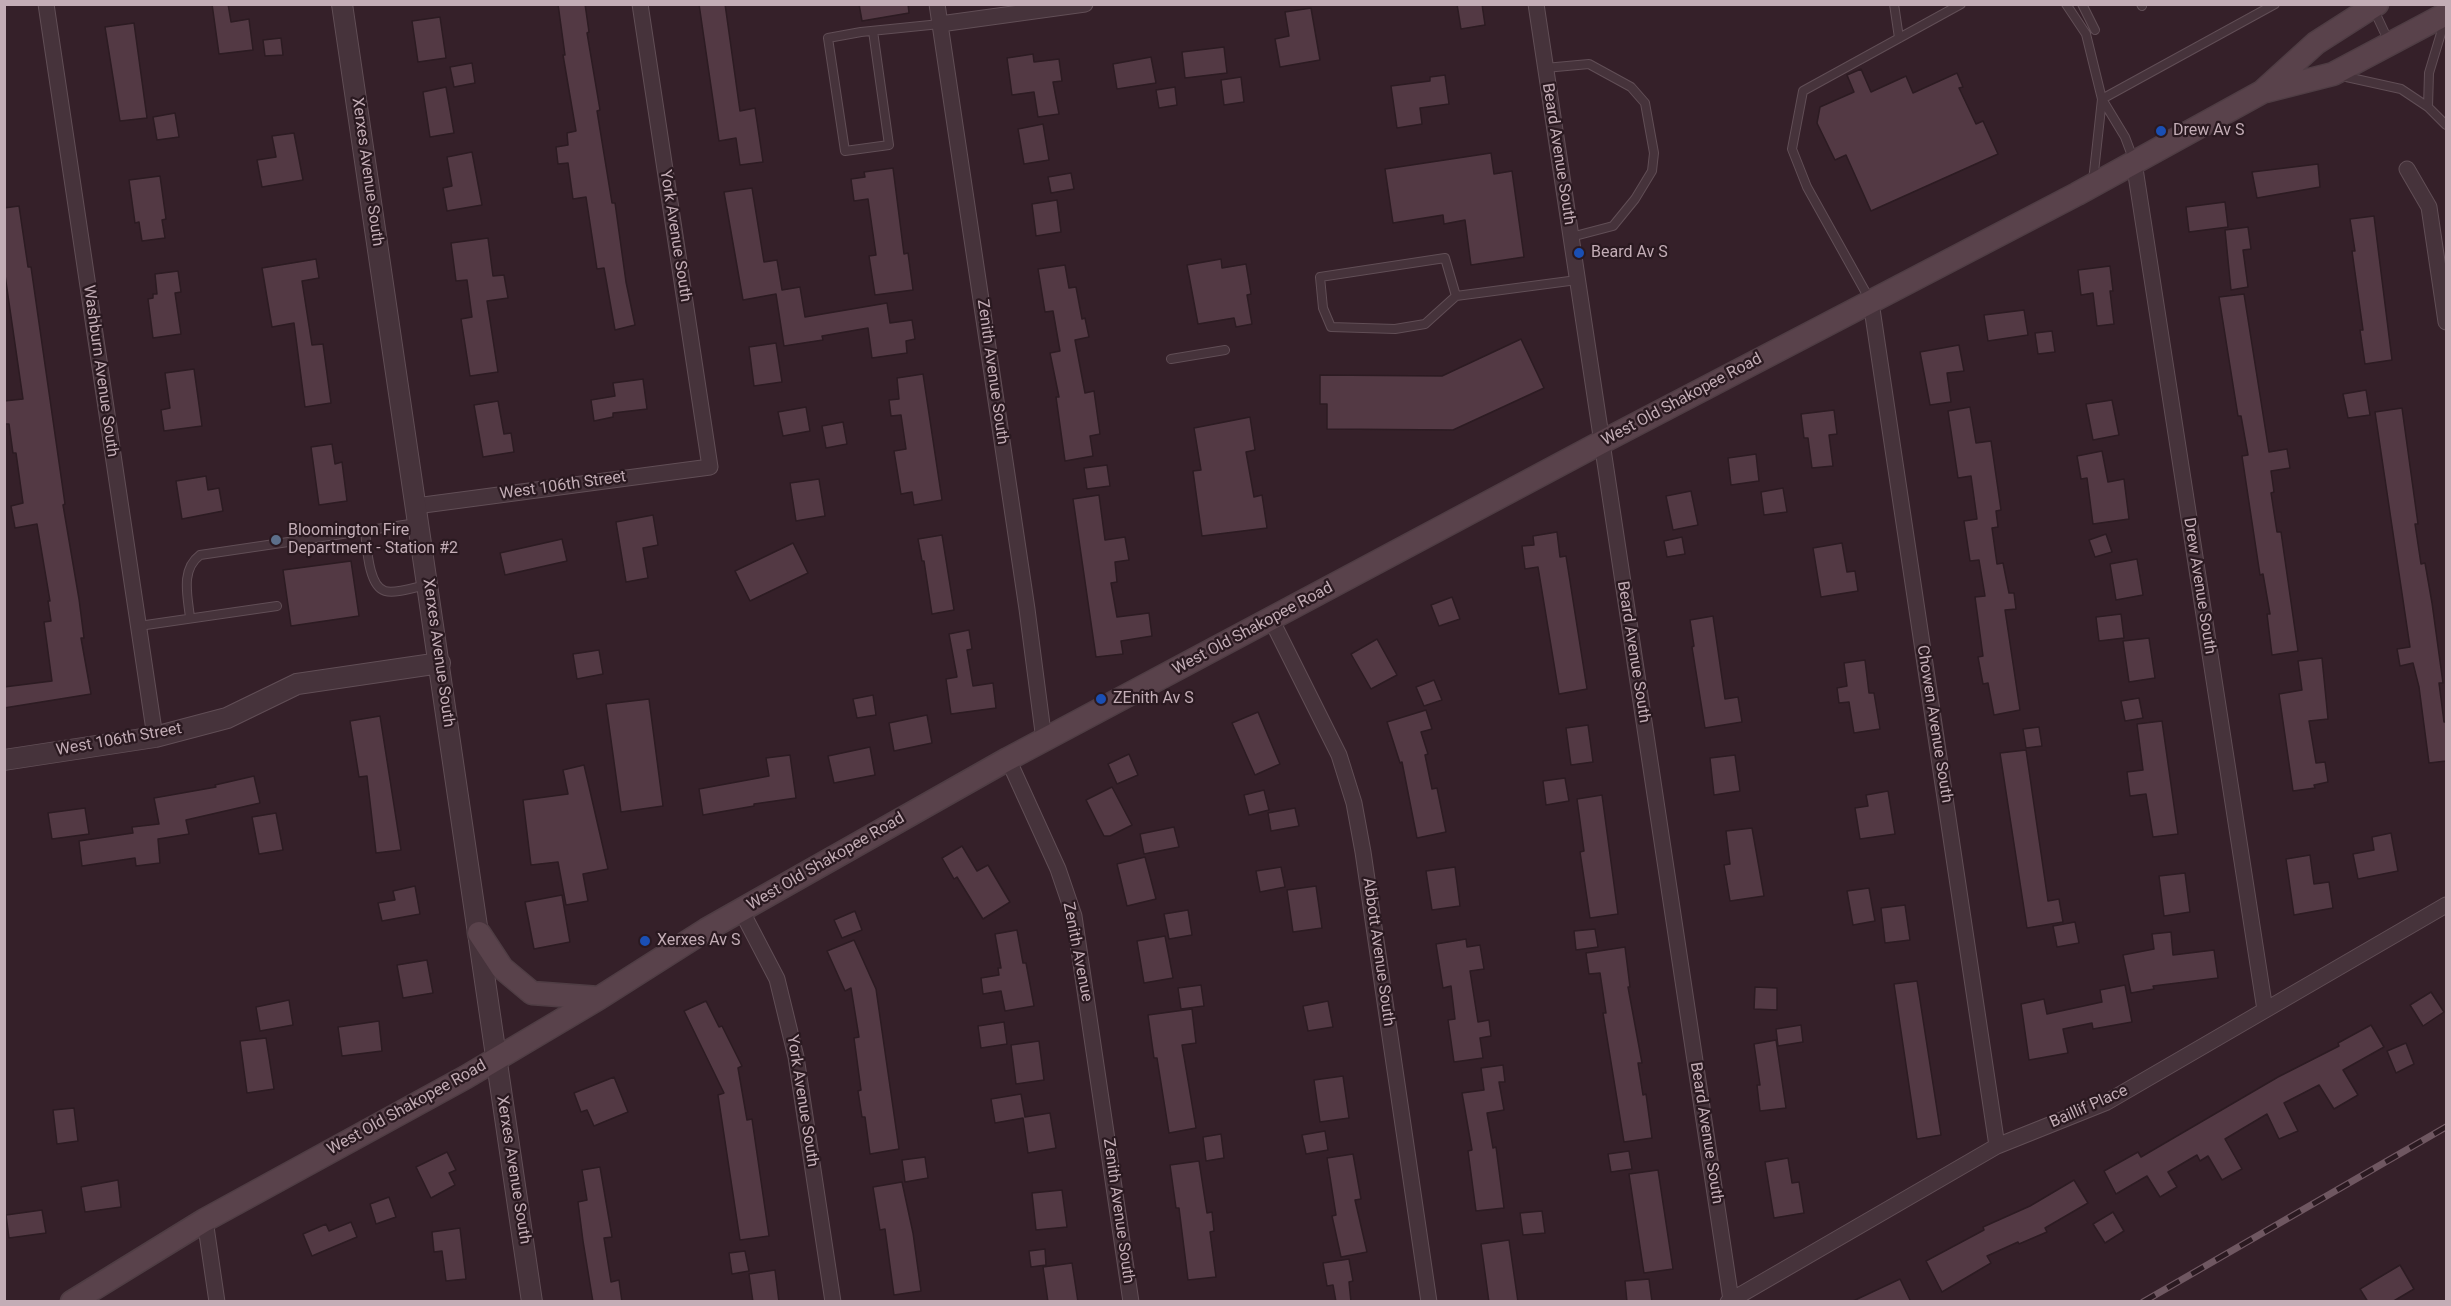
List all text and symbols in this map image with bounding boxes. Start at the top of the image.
street label: Beard Avenue South [1537,82,1579,226]
street label: Xerxes Avenue South [347,96,387,248]
place label: Drew Av S [2173,121,2245,141]
marker: Drew Av S [2154,124,2168,138]
street label: York Avenue South [655,169,695,303]
place label: Beard Av S [1591,243,1668,263]
marker: Beard Av S [1572,246,1586,260]
street label: Washburn Avenue South [78,284,122,458]
street label: Zenith Avenue South [972,298,1012,446]
street label: West Old Shakopee Road [1599,350,1765,450]
street label: West 106th Street [499,468,627,504]
street label: Drew Avenue South [2179,516,2219,656]
place label: Bloomington Fire Department - Station #2 [288,521,458,559]
marker: Bloomington Fire Department - Station #2 [269,533,283,547]
street label: Xerxes Avenue South [418,577,458,729]
street label: West Old Shakopee Road [1170,579,1336,679]
street label: Beard Avenue South [1612,580,1654,724]
street label: Chowen Avenue South [1912,644,1956,804]
place label: ZEnith Av S [1113,689,1194,709]
marker: ZEnith Av S [1094,692,1108,706]
street label: West 106th Street [55,720,183,760]
street label: West Old Shakopee Road [744,809,908,915]
street label: Abbott Avenue South [1358,877,1398,1027]
street label: Zenith Avenue [1058,901,1096,1003]
place label: Xerxes Av S [657,931,740,951]
marker: Xerxes Av S [638,934,652,948]
street label: York Avenue South [782,1034,822,1168]
street label: West Old Shakopee Road [324,1056,490,1160]
street label: Beard Avenue South [1685,1061,1727,1205]
street label: Baillif Place [2047,1081,2131,1133]
street label: Xerxes Avenue South [492,1094,534,1246]
street label: Zenith Avenue South [1098,1137,1138,1285]

